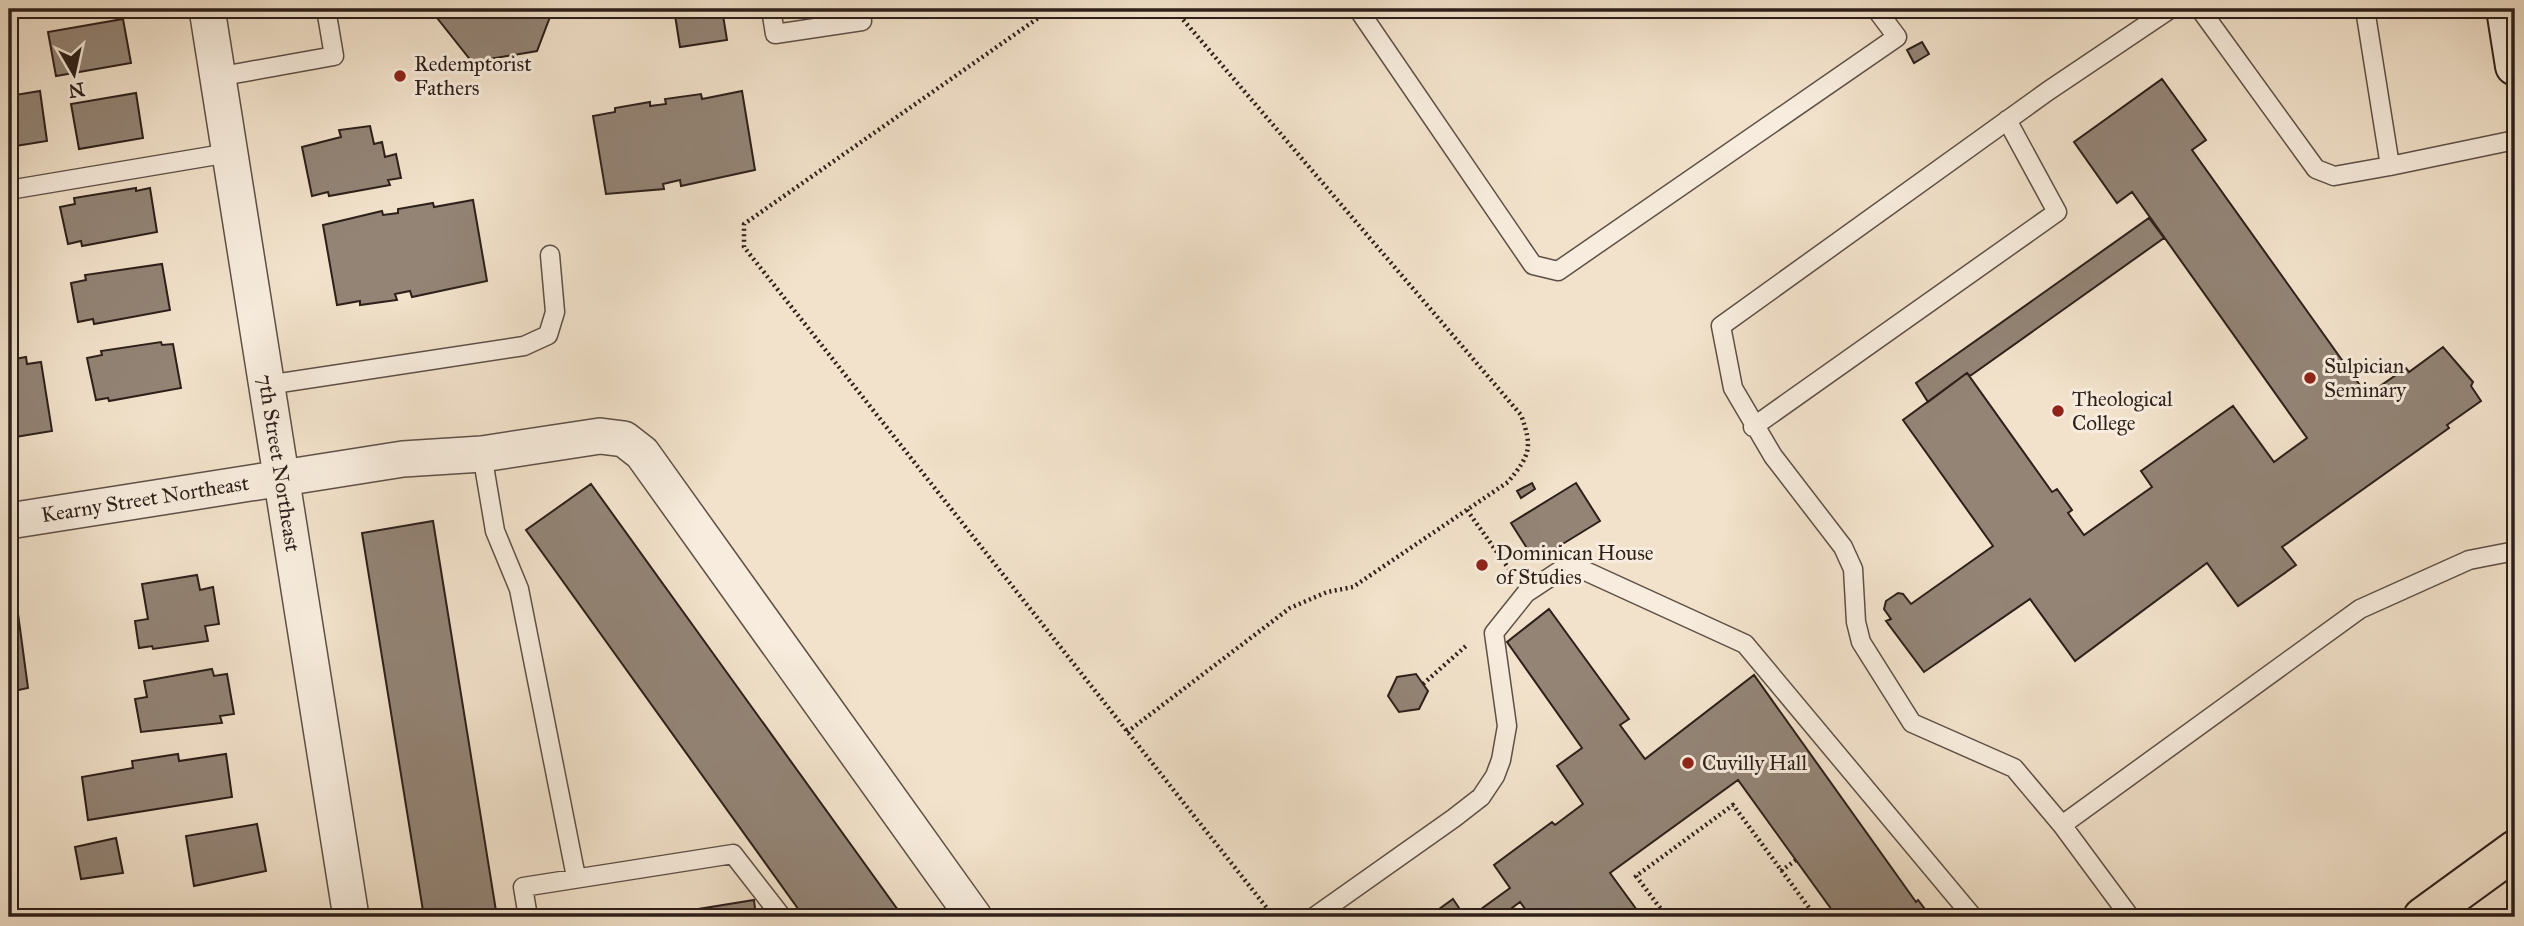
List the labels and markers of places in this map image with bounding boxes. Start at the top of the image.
place label: Redemptorist Fathers [414,51,532,101]
marker: Redemptorist Fathers [392,68,408,84]
place label: Sulpician Seminary [2324,353,2407,403]
marker: Sulpician Seminary [2302,370,2318,386]
place label: Theological College [2072,386,2173,436]
marker: Theological College [2050,403,2066,419]
place label: Dominican House of Studies [1496,540,1654,590]
marker: Dominican House of Studies [1474,557,1490,573]
place label: Cuvilly Hall [1702,750,1807,776]
marker: Cuvilly Hall [1680,755,1696,771]

